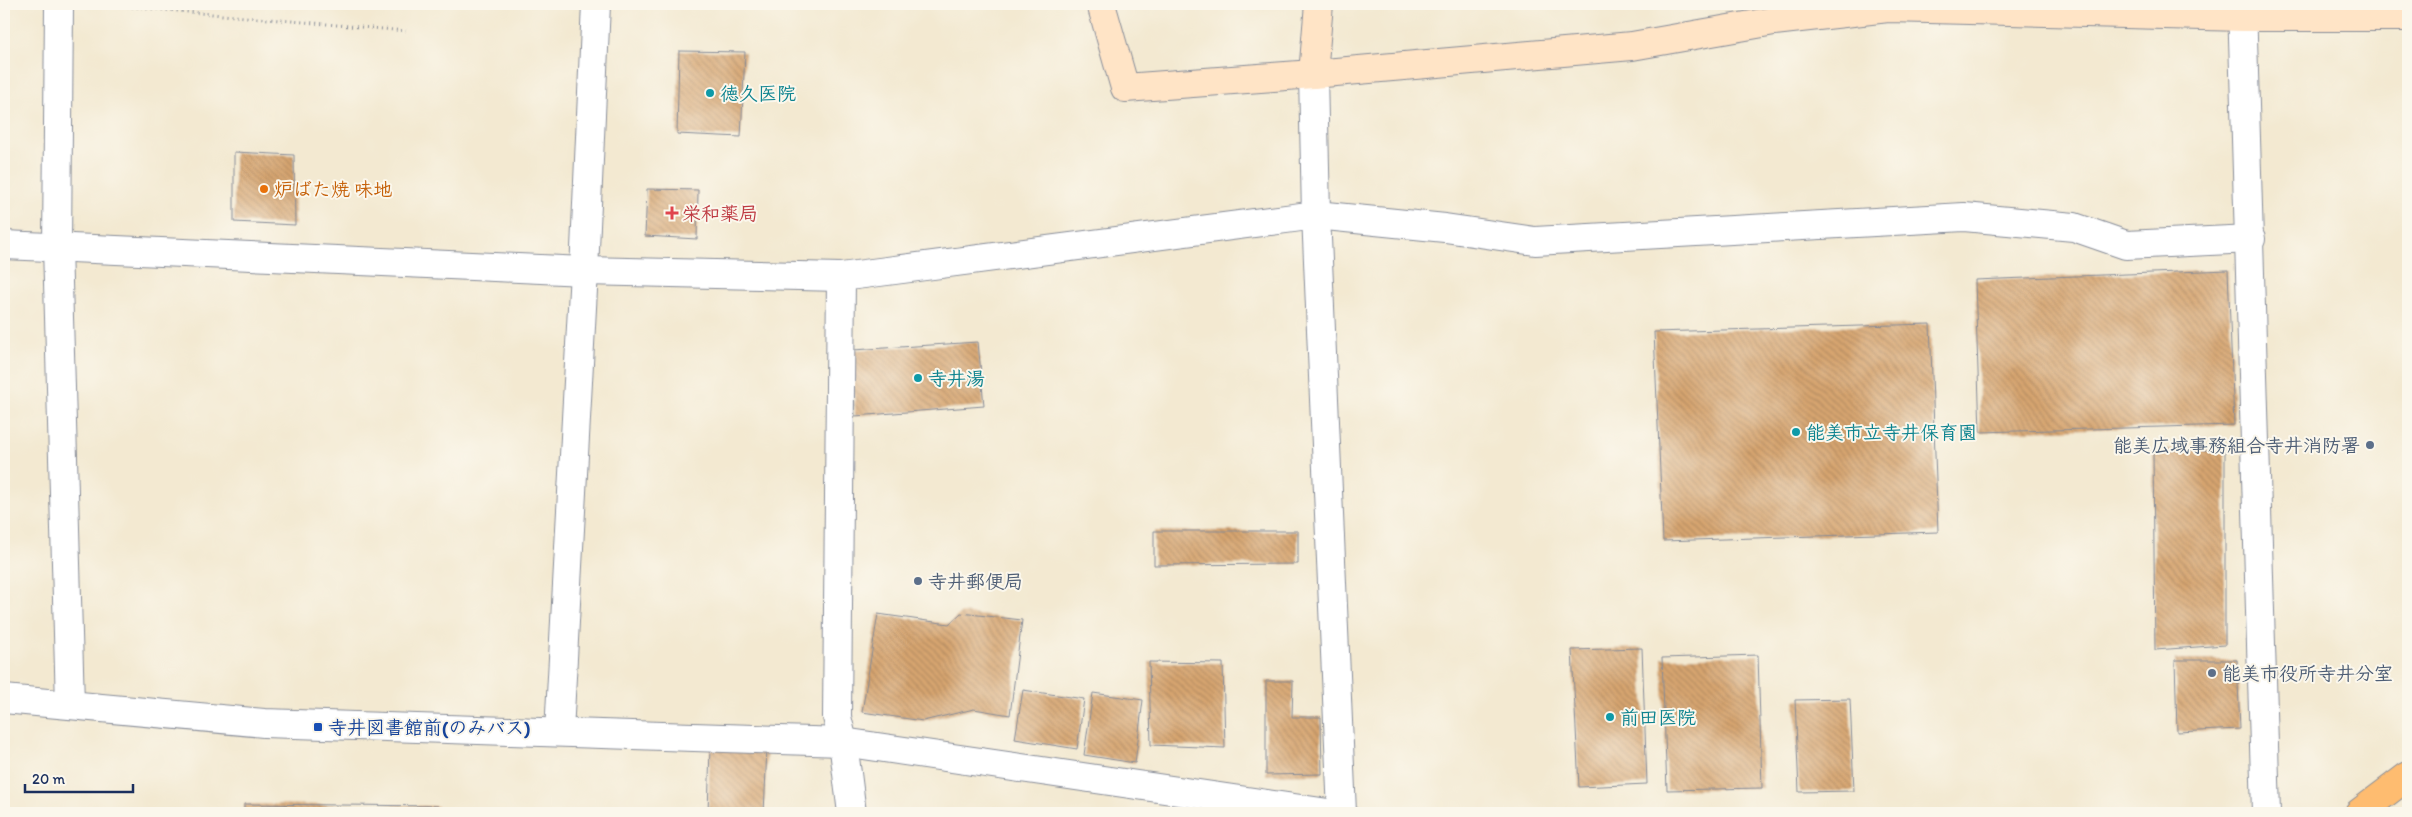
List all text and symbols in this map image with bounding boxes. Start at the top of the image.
place label: 徳久医院 [720,82,796,105]
marker: 徳久医院 [704,87,716,99]
place label: 炉ばた焼 味地 [274,178,392,201]
marker: 炉ばた焼 味地 [258,183,270,195]
place label: 栄和薬局 [682,202,758,225]
marker: 栄和薬局 [666,207,678,219]
place label: 寺井湯 [928,367,985,390]
marker: 寺井湯 [912,372,924,384]
place label: 能美市立寺井保育園 [1806,421,1977,444]
marker: 能美市立寺井保育園 [1790,426,1802,438]
place label: 能美広域事務組合寺井消防署 [2113,434,2360,457]
marker: 能美広域事務組合寺井消防署 [2364,439,2376,451]
place label: 寺井郵便局 [928,570,1023,593]
marker: 寺井郵便局 [912,575,924,587]
place label: 能美市役所寺井分室 [2222,662,2393,685]
marker: 能美市役所寺井分室 [2206,667,2218,679]
place label: 前田医院 [1620,706,1696,729]
marker: 前田医院 [1604,711,1616,723]
place label: 寺井図書館前(のみバス) [328,716,530,739]
marker: 寺井図書館前(のみバス) [312,721,324,733]
scale bar [25,762,132,794]
text: 20 m [32,770,66,788]

